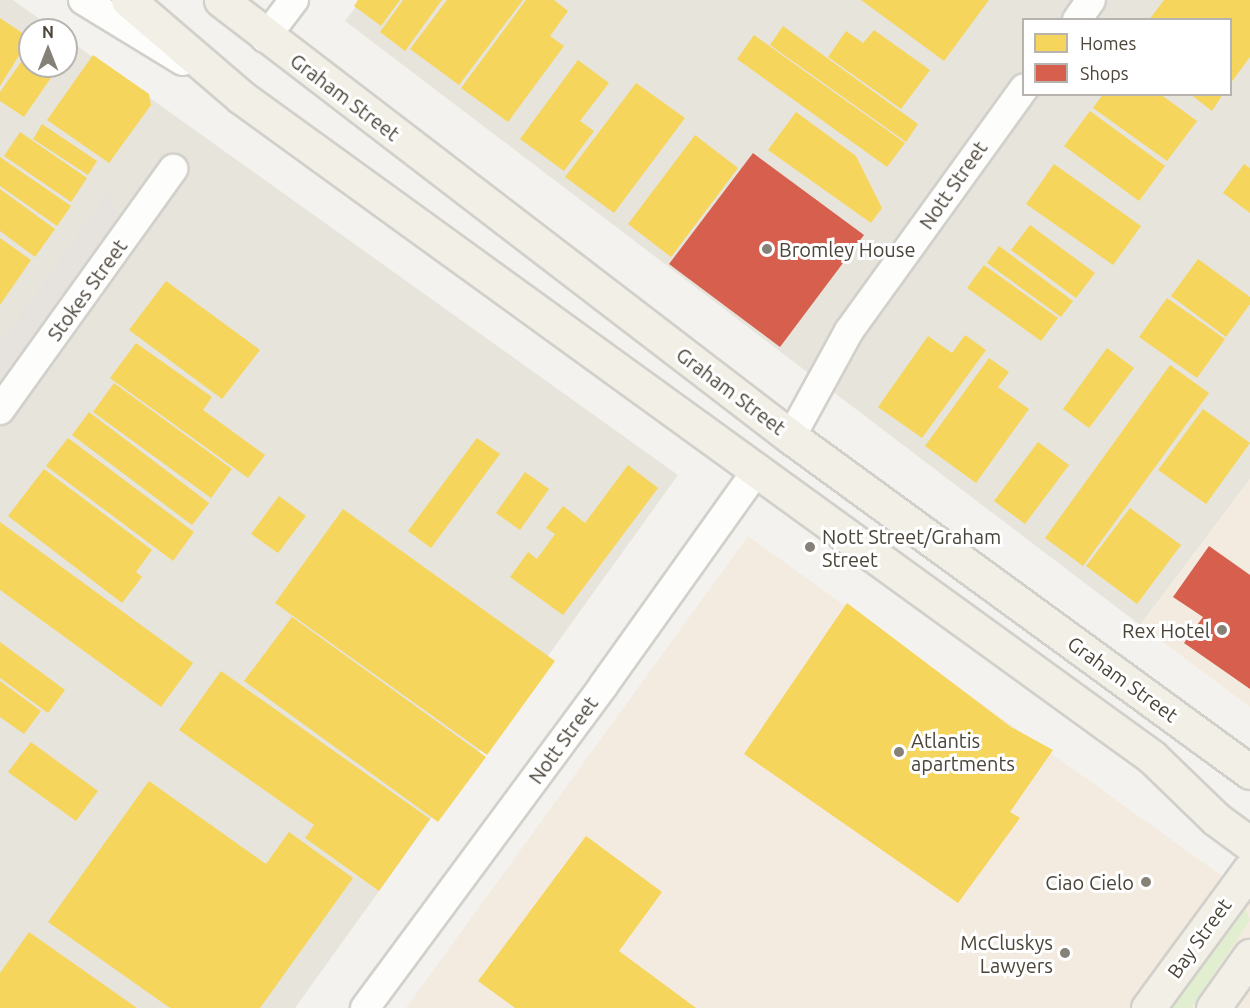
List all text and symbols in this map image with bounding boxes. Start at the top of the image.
north arrow [18,18,78,78]
legend [1022,18,1232,96]
text: N [42,23,54,41]
text: Homes [1080,33,1136,53]
street label: Graham Street [286,48,404,146]
text: Shops [1080,63,1129,83]
street label: Nott Street [914,136,992,234]
street label: Stokes Street [42,234,132,346]
place label: Bromley House [779,237,915,261]
marker: Bromley House [760,242,774,256]
street label: Graham Street [672,342,790,440]
place label: Nott Street/Graham Street [822,524,1001,571]
marker: Nott Street/Graham Street [803,540,817,554]
place label: Rex Hotel [1122,618,1210,642]
marker: Rex Hotel [1215,623,1229,637]
street label: Graham Street [1063,631,1183,727]
street label: Nott Street [523,692,603,788]
place label: Atlantis apartments [911,728,1015,775]
marker: Atlantis apartments [892,745,906,759]
place label: Ciao Cielo [1045,870,1134,894]
marker: Ciao Cielo [1139,875,1153,889]
street label: Bay Street [1162,893,1236,983]
place label: McCluskys Lawyers [960,930,1053,977]
marker: McCluskys Lawyers [1058,946,1072,960]

